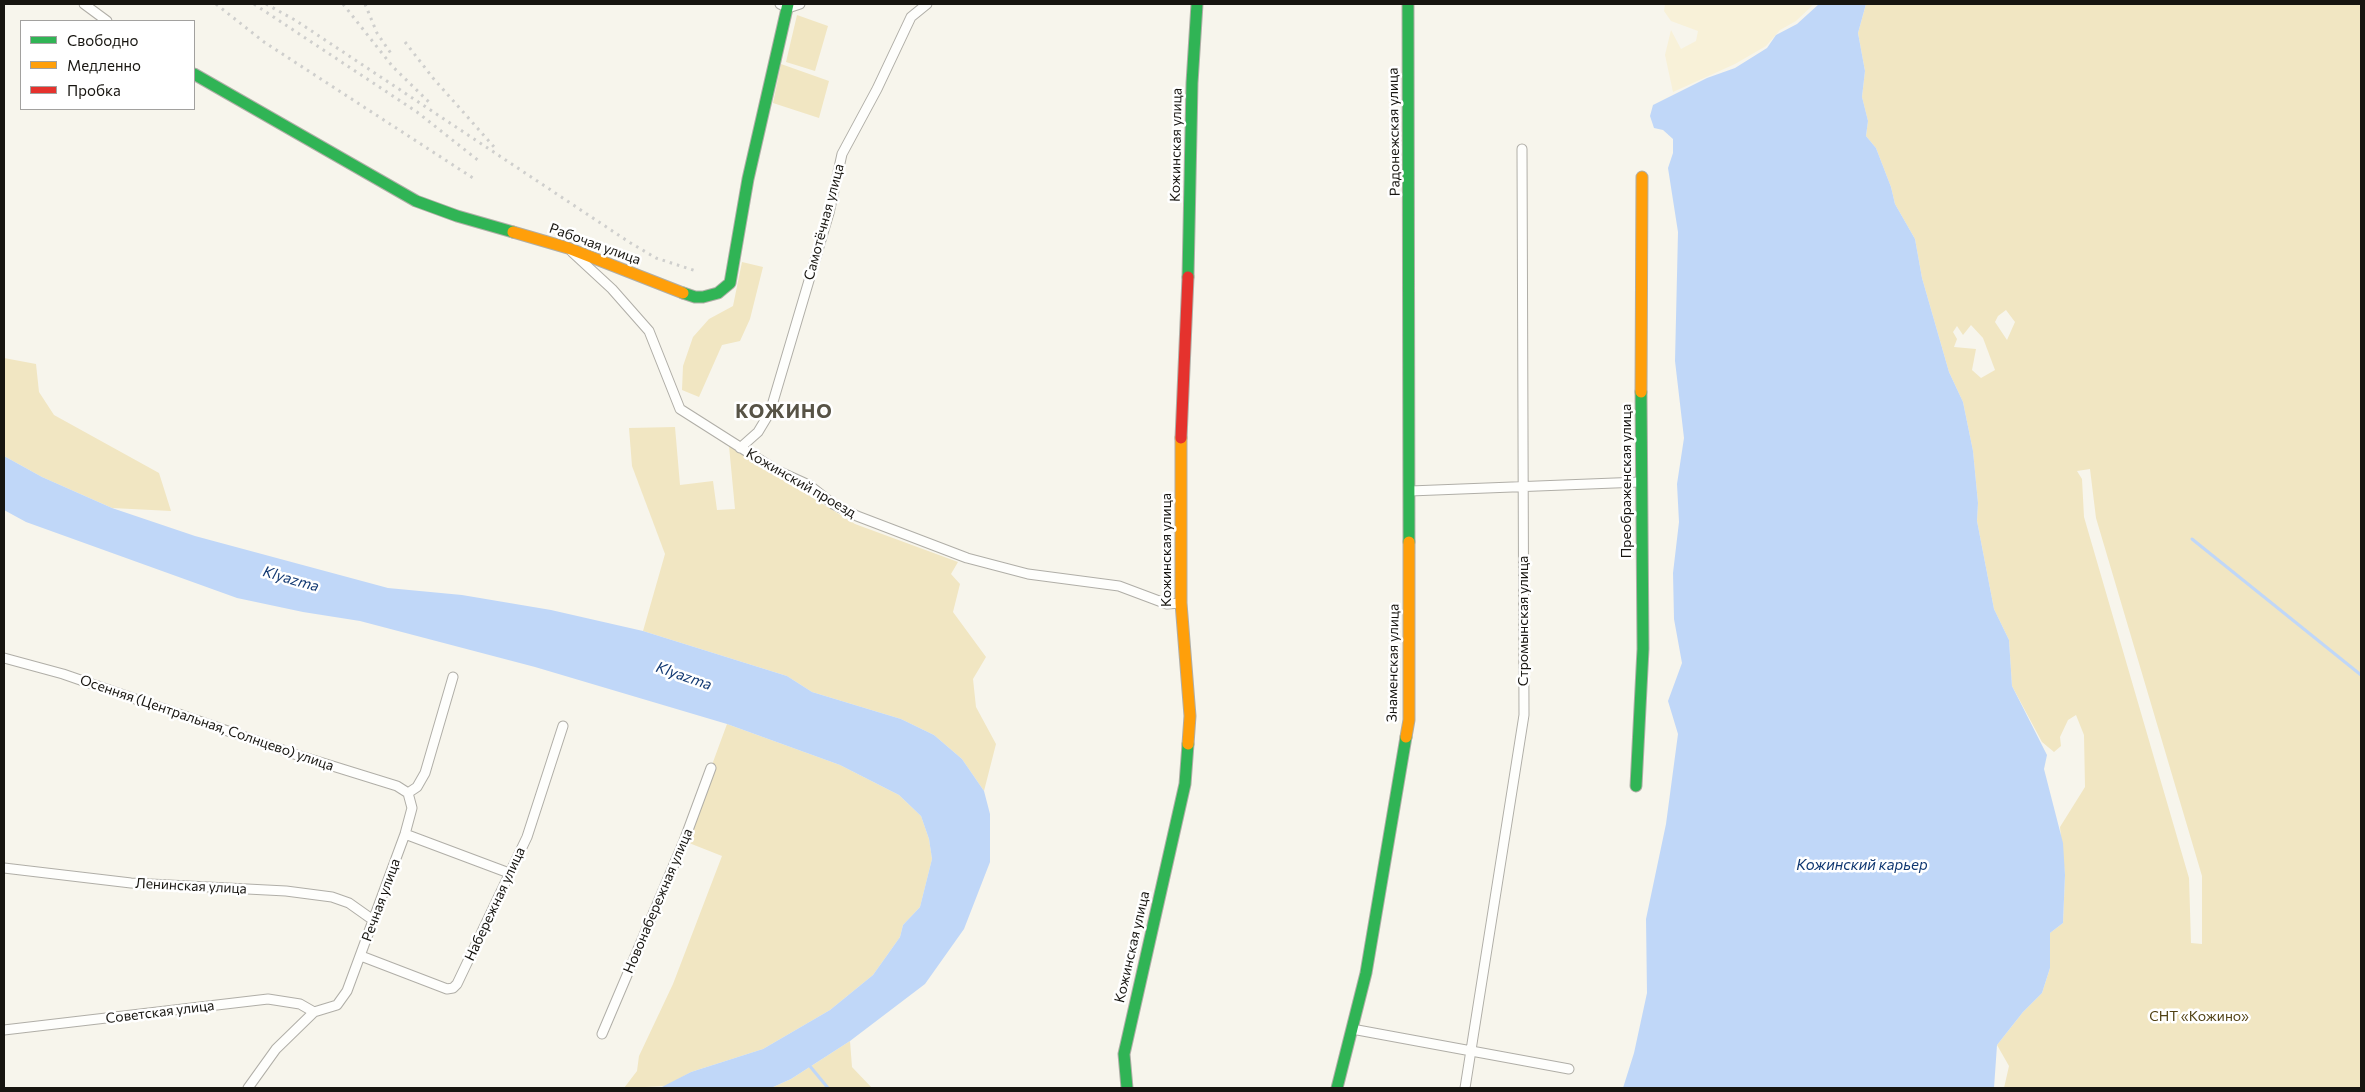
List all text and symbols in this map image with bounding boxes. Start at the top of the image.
legend [20,20,195,110]
text: Свободно [67,31,138,49]
text: Медленно [67,56,141,74]
street label: Радонежская улица [1384,67,1404,197]
text: Пробка [67,81,121,99]
street label: Кожинская улица [1167,88,1185,202]
street label: Самотёчная улица [800,162,848,282]
street label: Рабочая улица [547,220,643,268]
district label: КОЖИНО [735,401,833,423]
street label: Преображенская улица [1618,404,1634,558]
street label: Кожинский проезд [743,445,859,521]
street label: Кожинская улица [1158,493,1174,607]
street label: Стромынская улица [1515,556,1531,686]
water label: Klyazma [261,562,321,596]
street label: Знаменская улица [1384,604,1402,722]
water label: Klyazma [654,658,714,694]
street label: Осенняя (Центральная, Солнцево) улица [78,672,336,774]
street label: Новонабережная улица [620,826,696,976]
street label: Набережная улица [461,844,529,964]
street label: Речная улица [358,856,404,944]
water label: Кожинский карьер [1796,856,1928,874]
street label: Ленинская улица [135,875,247,897]
street label: Кожинская улица [1111,890,1153,1004]
street label: Советская улица [105,997,215,1027]
park label: СНТ «Кожино» [2149,1008,2249,1024]

